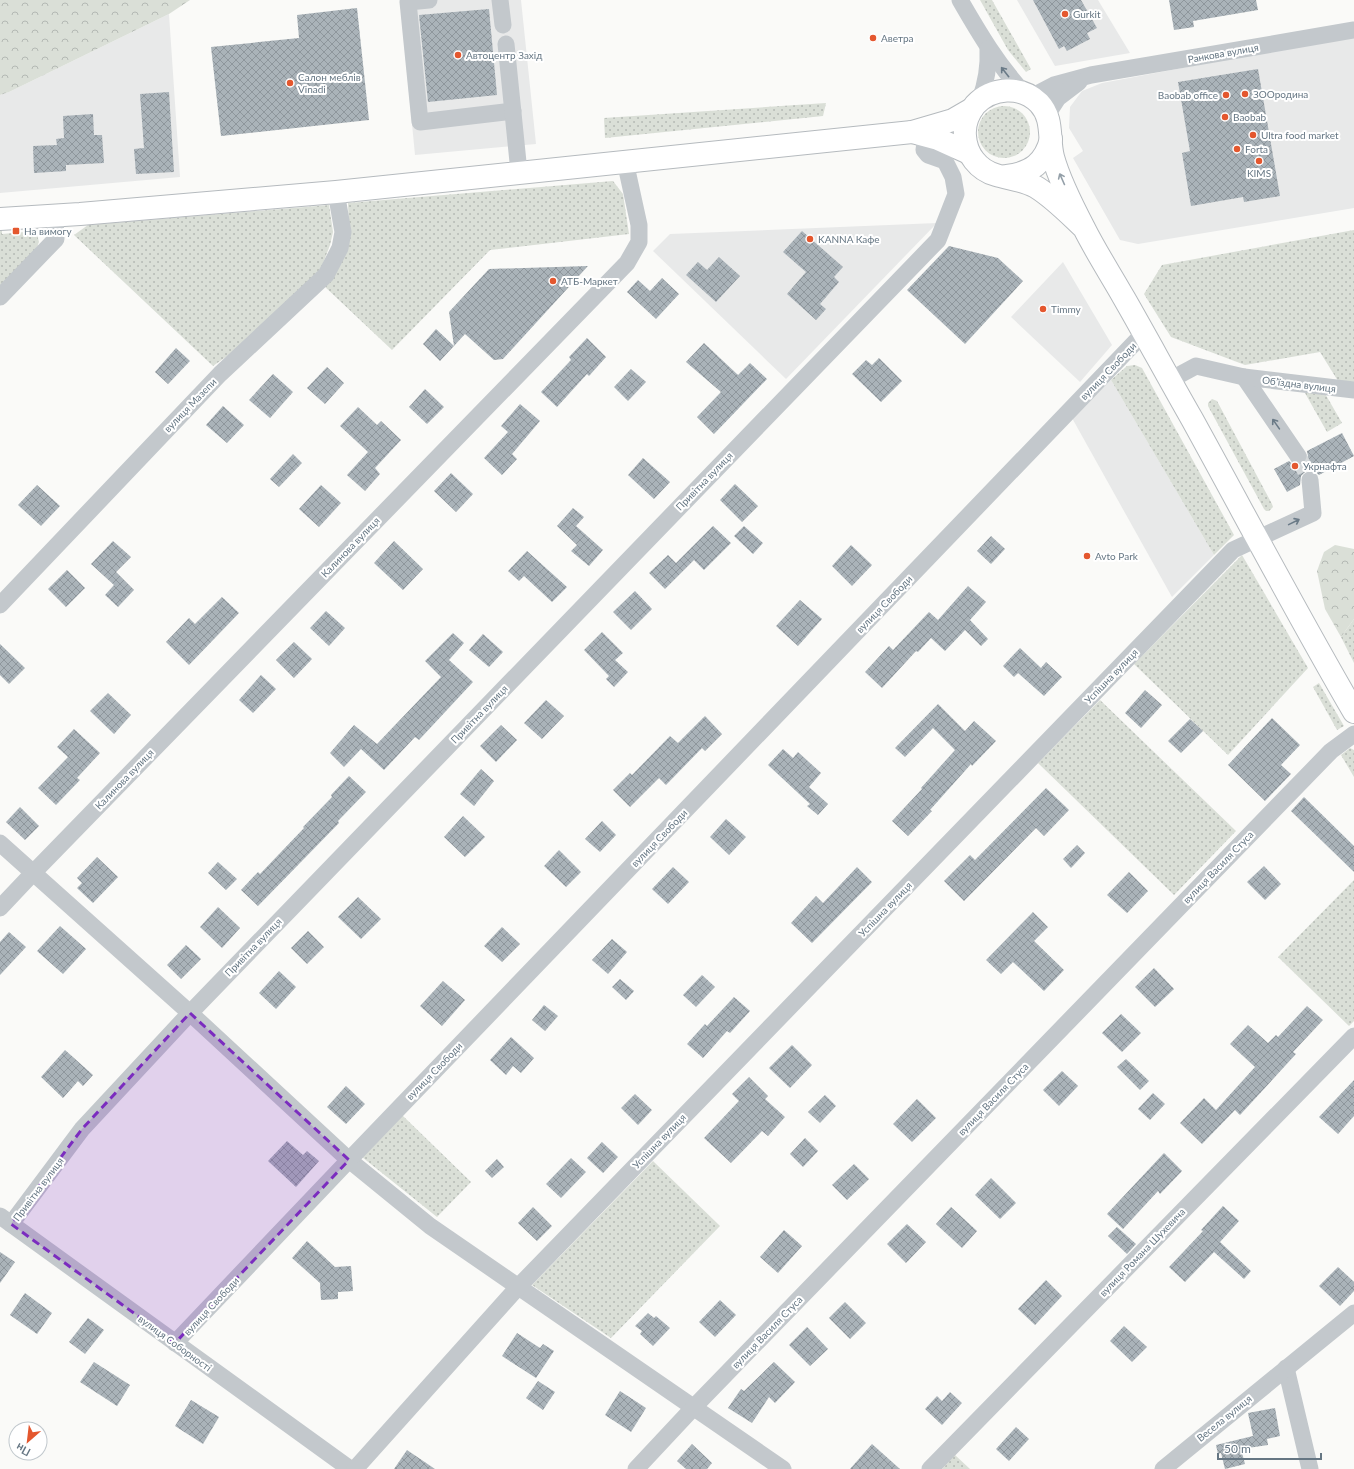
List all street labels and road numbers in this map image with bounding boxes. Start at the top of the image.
street label: Ранкова вулиця [1187,41,1259,65]
street label: вулиця Свободи [1078,340,1139,402]
street label: Обʼїздна вулиця [1261,374,1337,394]
street label: вулиця Мазепи [161,376,219,434]
street label: Привітна вулиця [673,449,735,513]
street label: Калинова вулиця [318,514,382,580]
street label: вулиця Свободи [854,573,915,635]
street label: Успішна вулиця [1082,646,1140,706]
street label: Привітна вулиця [448,682,510,746]
street label: Калинова вулиця [92,746,156,812]
street label: вулиця Свободи [629,807,690,869]
street label: вулиця Василя Стуса [1180,828,1256,906]
street label: Успішна вулиця [856,879,914,939]
street label: Привітна вулиця [222,915,284,979]
street label: вулиця Свободи [404,1040,465,1102]
street label: вулиця Василя Стуса [955,1060,1031,1138]
street label: Успішна вулиця [630,1111,688,1171]
street label: Привітна вулиця [10,1155,66,1223]
street label: вулиця Романа Шухевича [1097,1205,1187,1299]
street label: вулиця Свободи [181,1274,241,1338]
street label: вулиця Василя Стуса [729,1293,805,1371]
street label: вулиця Соборності [136,1312,214,1374]
street label: Весела вулиця [1194,1392,1254,1444]

